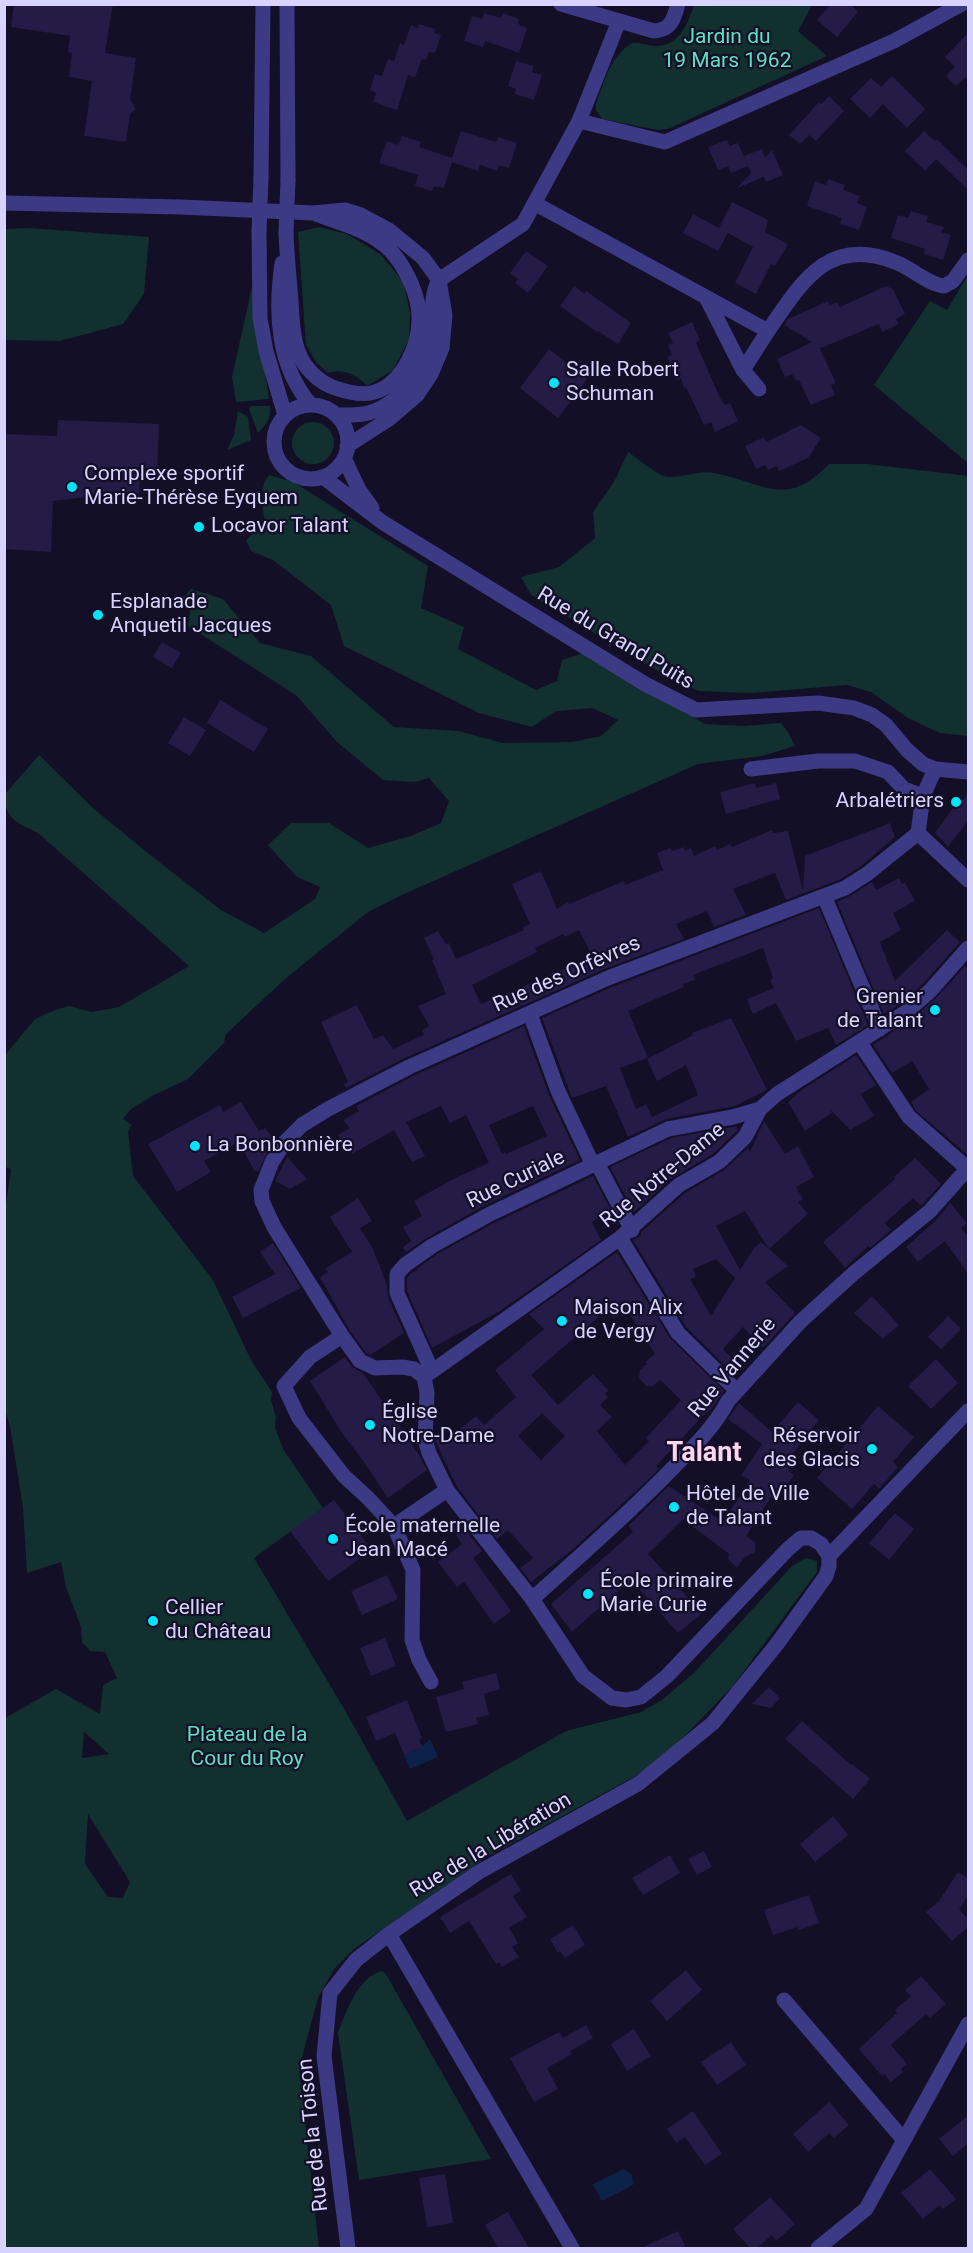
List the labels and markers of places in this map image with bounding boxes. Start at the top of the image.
place label: Salle Robert Schuman [566,358,679,408]
marker: Salle Robert Schuman [547,376,561,390]
place label: Complexe sportif Marie-Thérèse Eyquem [84,462,298,512]
marker: Complexe sportif Marie-Thérèse Eyquem [65,480,79,494]
place label: Locavor Talant [211,514,349,540]
marker: Locavor Talant [192,520,206,534]
place label: Esplanade Anquetil Jacques [110,590,272,640]
marker: Esplanade Anquetil Jacques [91,608,105,622]
place label: Arbalétriers [836,789,944,815]
marker: Arbalétriers [949,795,963,809]
place label: Grenier de Talant [837,985,923,1035]
marker: Grenier de Talant [928,1003,942,1017]
place label: La Bonbonnière [207,1133,353,1159]
marker: La Bonbonnière [188,1139,202,1153]
place label: Maison Alix de Vergy [574,1296,683,1346]
marker: Maison Alix de Vergy [555,1314,569,1328]
place label: Église Notre-Dame [382,1400,494,1450]
marker: Église Notre-Dame [363,1418,377,1432]
place label: Réservoir des Glacis [763,1424,860,1474]
marker: Réservoir des Glacis [865,1442,879,1456]
place label: Hôtel de Ville de Talant [686,1482,809,1532]
marker: Hôtel de Ville de Talant [667,1500,681,1514]
place label: École maternelle Jean Macé [345,1514,500,1564]
marker: École maternelle Jean Macé [326,1532,340,1546]
place label: École primaire Marie Curie [600,1569,733,1619]
marker: École primaire Marie Curie [581,1587,595,1601]
place label: Cellier du Château [165,1596,271,1646]
marker: Cellier du Château [146,1614,160,1628]

